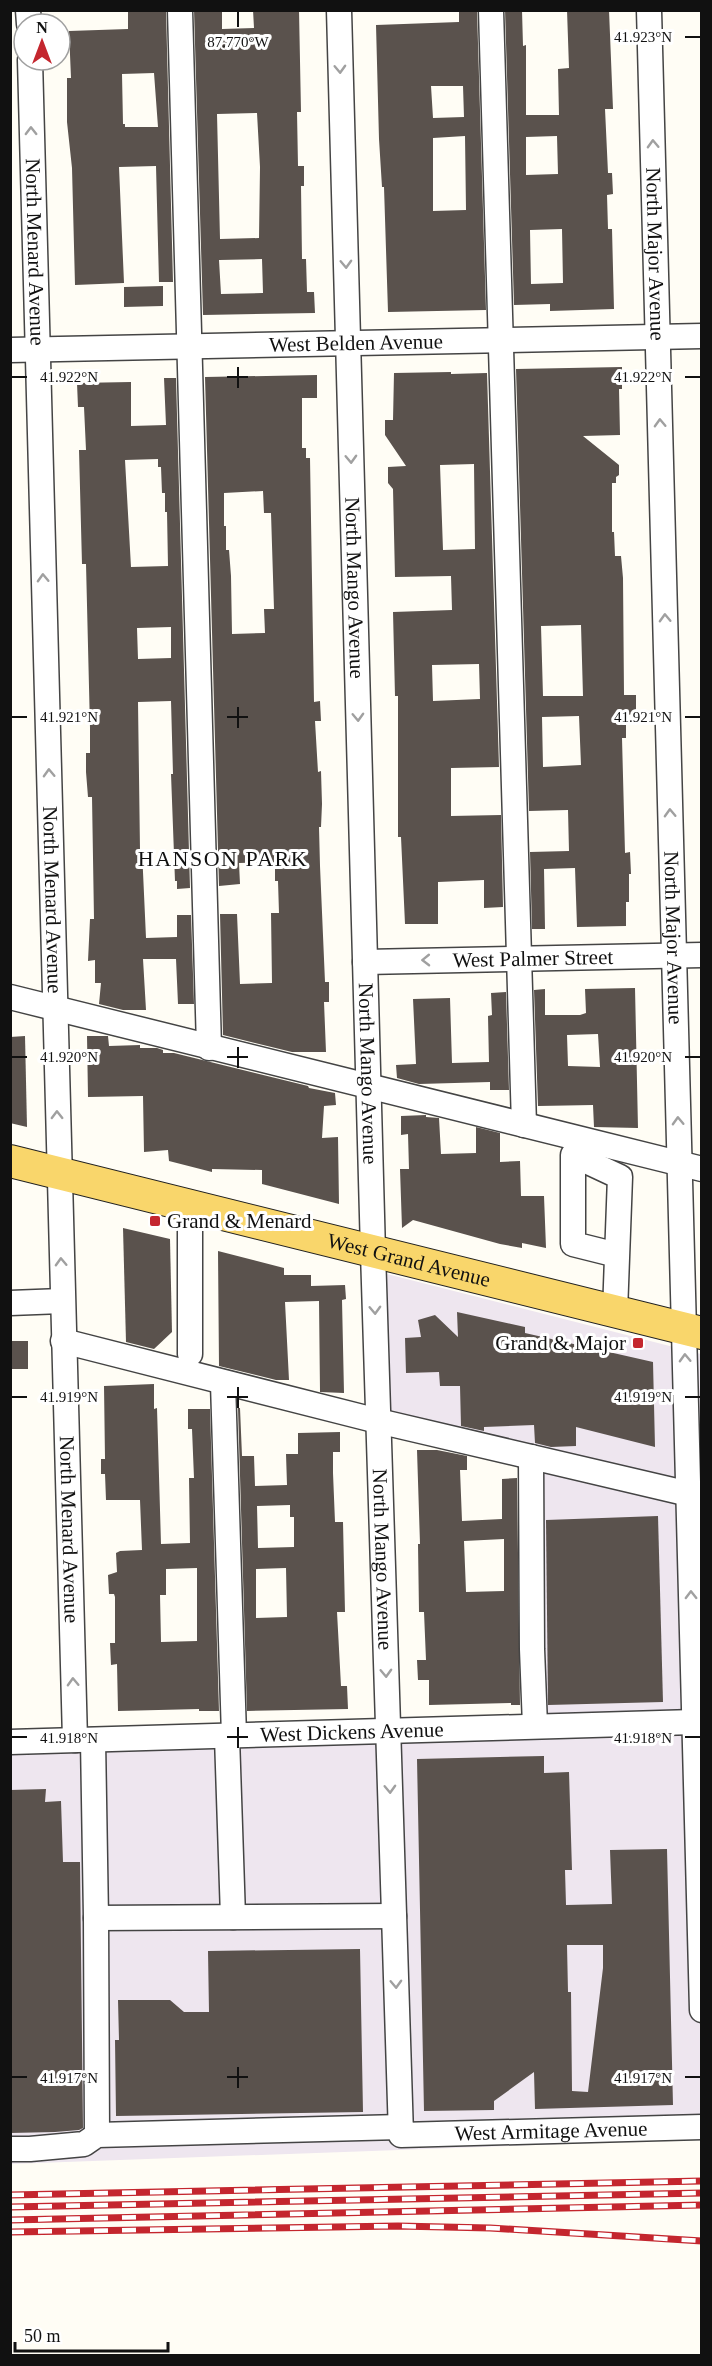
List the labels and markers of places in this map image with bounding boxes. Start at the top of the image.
place label: Grand & Menard [167,1209,312,1233]
marker: Grand & Menard [148,1214,162,1228]
place label: Grand & Major [495,1331,626,1355]
marker: Grand & Major [631,1336,645,1350]

